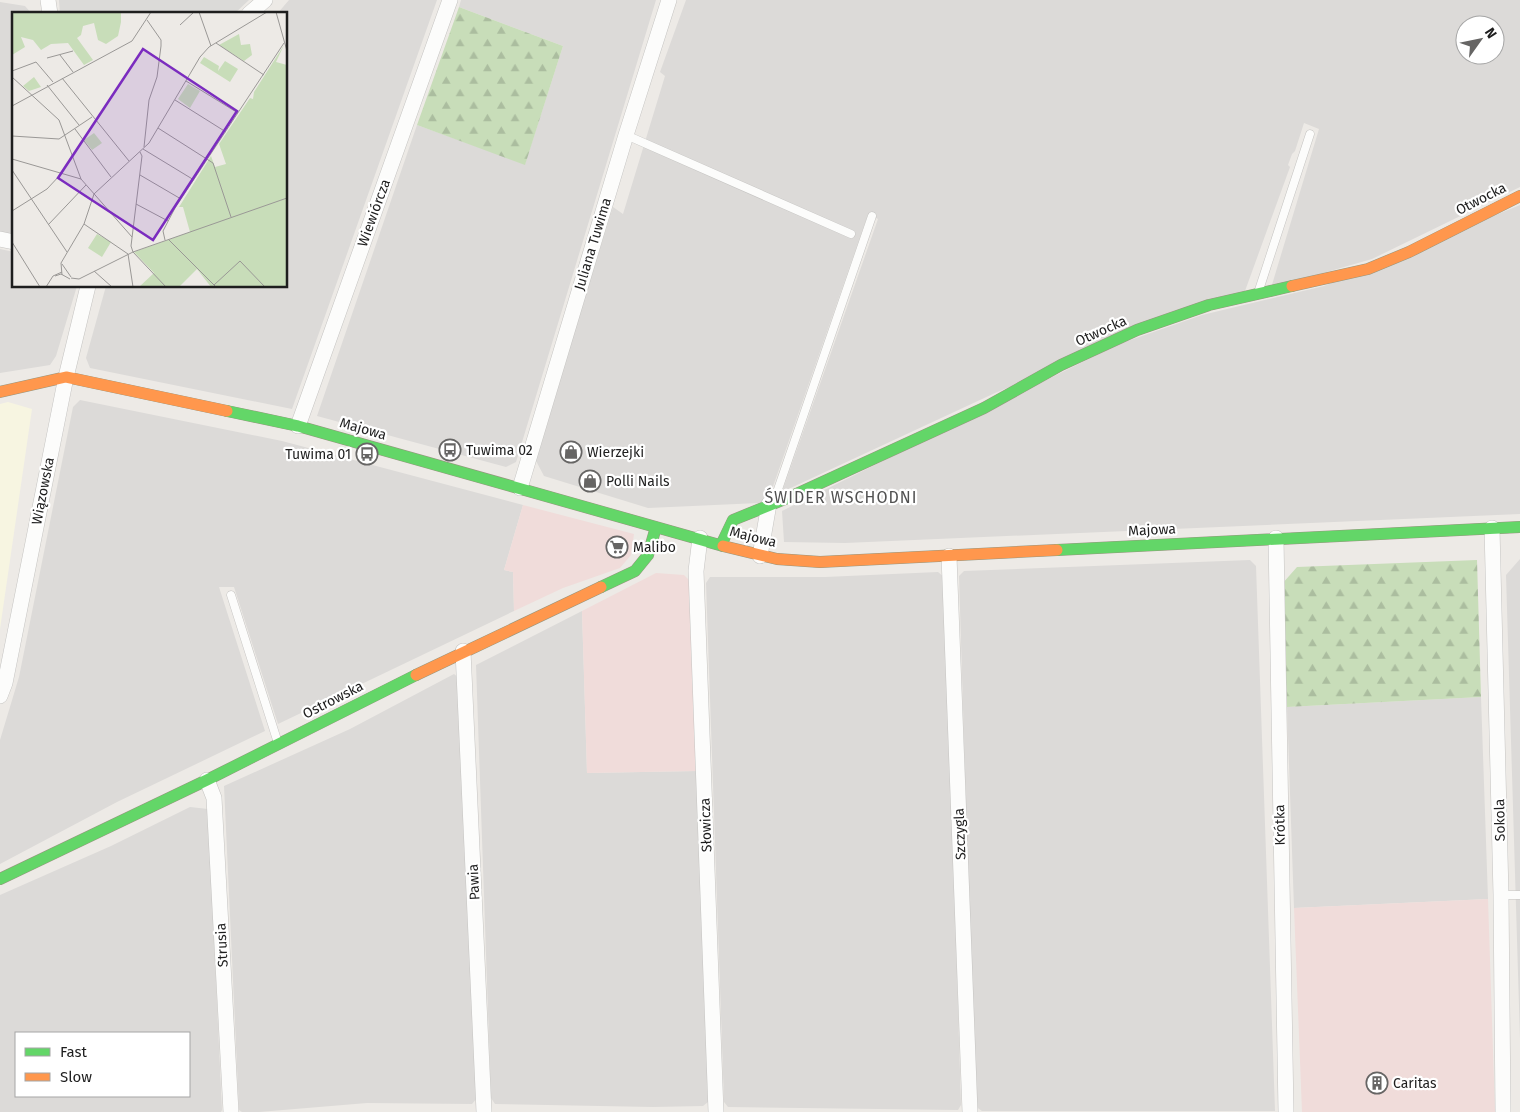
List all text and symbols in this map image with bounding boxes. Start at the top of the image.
inset map [12,12,288,288]
north arrow [1455,15,1505,65]
text: N [1481,25,1500,42]
street label: Wiewiórcza [354,177,394,249]
street label: Otwocka [1453,179,1509,219]
street label: Juliana Tuwima [571,196,615,292]
street label: Otwocka [1073,312,1129,350]
street label: Majowa [338,414,388,444]
bus stop icon: Tuwima 02 [438,438,462,462]
shop icon: Wierzejki [559,440,583,464]
bus stop icon: Tuwima 01 [355,442,379,466]
place label: Tuwima 02 [466,442,533,459]
place label: Wierzejki [587,444,644,461]
place label: Tuwima 01 [285,446,351,463]
street label: Wiązowska [28,456,58,526]
shop icon: Polli Nails [578,469,602,493]
place label: Polli Nails [606,473,670,490]
district label: ŚWIDER WSCHODNI [765,487,917,507]
street label: Majowa [1128,520,1176,540]
street label: Majowa [728,523,778,551]
supermarket icon: Malibo [605,535,629,559]
place label: Malibo [633,539,676,556]
street label: Ostrowska [300,678,366,722]
street label: Słowicza [697,798,715,852]
street label: Sokola [1491,799,1509,841]
street label: Krótka [1271,804,1289,846]
street label: Szczygla [951,808,969,860]
street label: Pawia [465,863,483,901]
street label: Strusia [212,922,232,968]
legend [15,1032,190,1097]
text: Fast [60,1043,87,1061]
text: Slow [60,1068,92,1086]
building icon: Caritas [1365,1071,1389,1095]
place label: Caritas [1393,1075,1437,1092]

